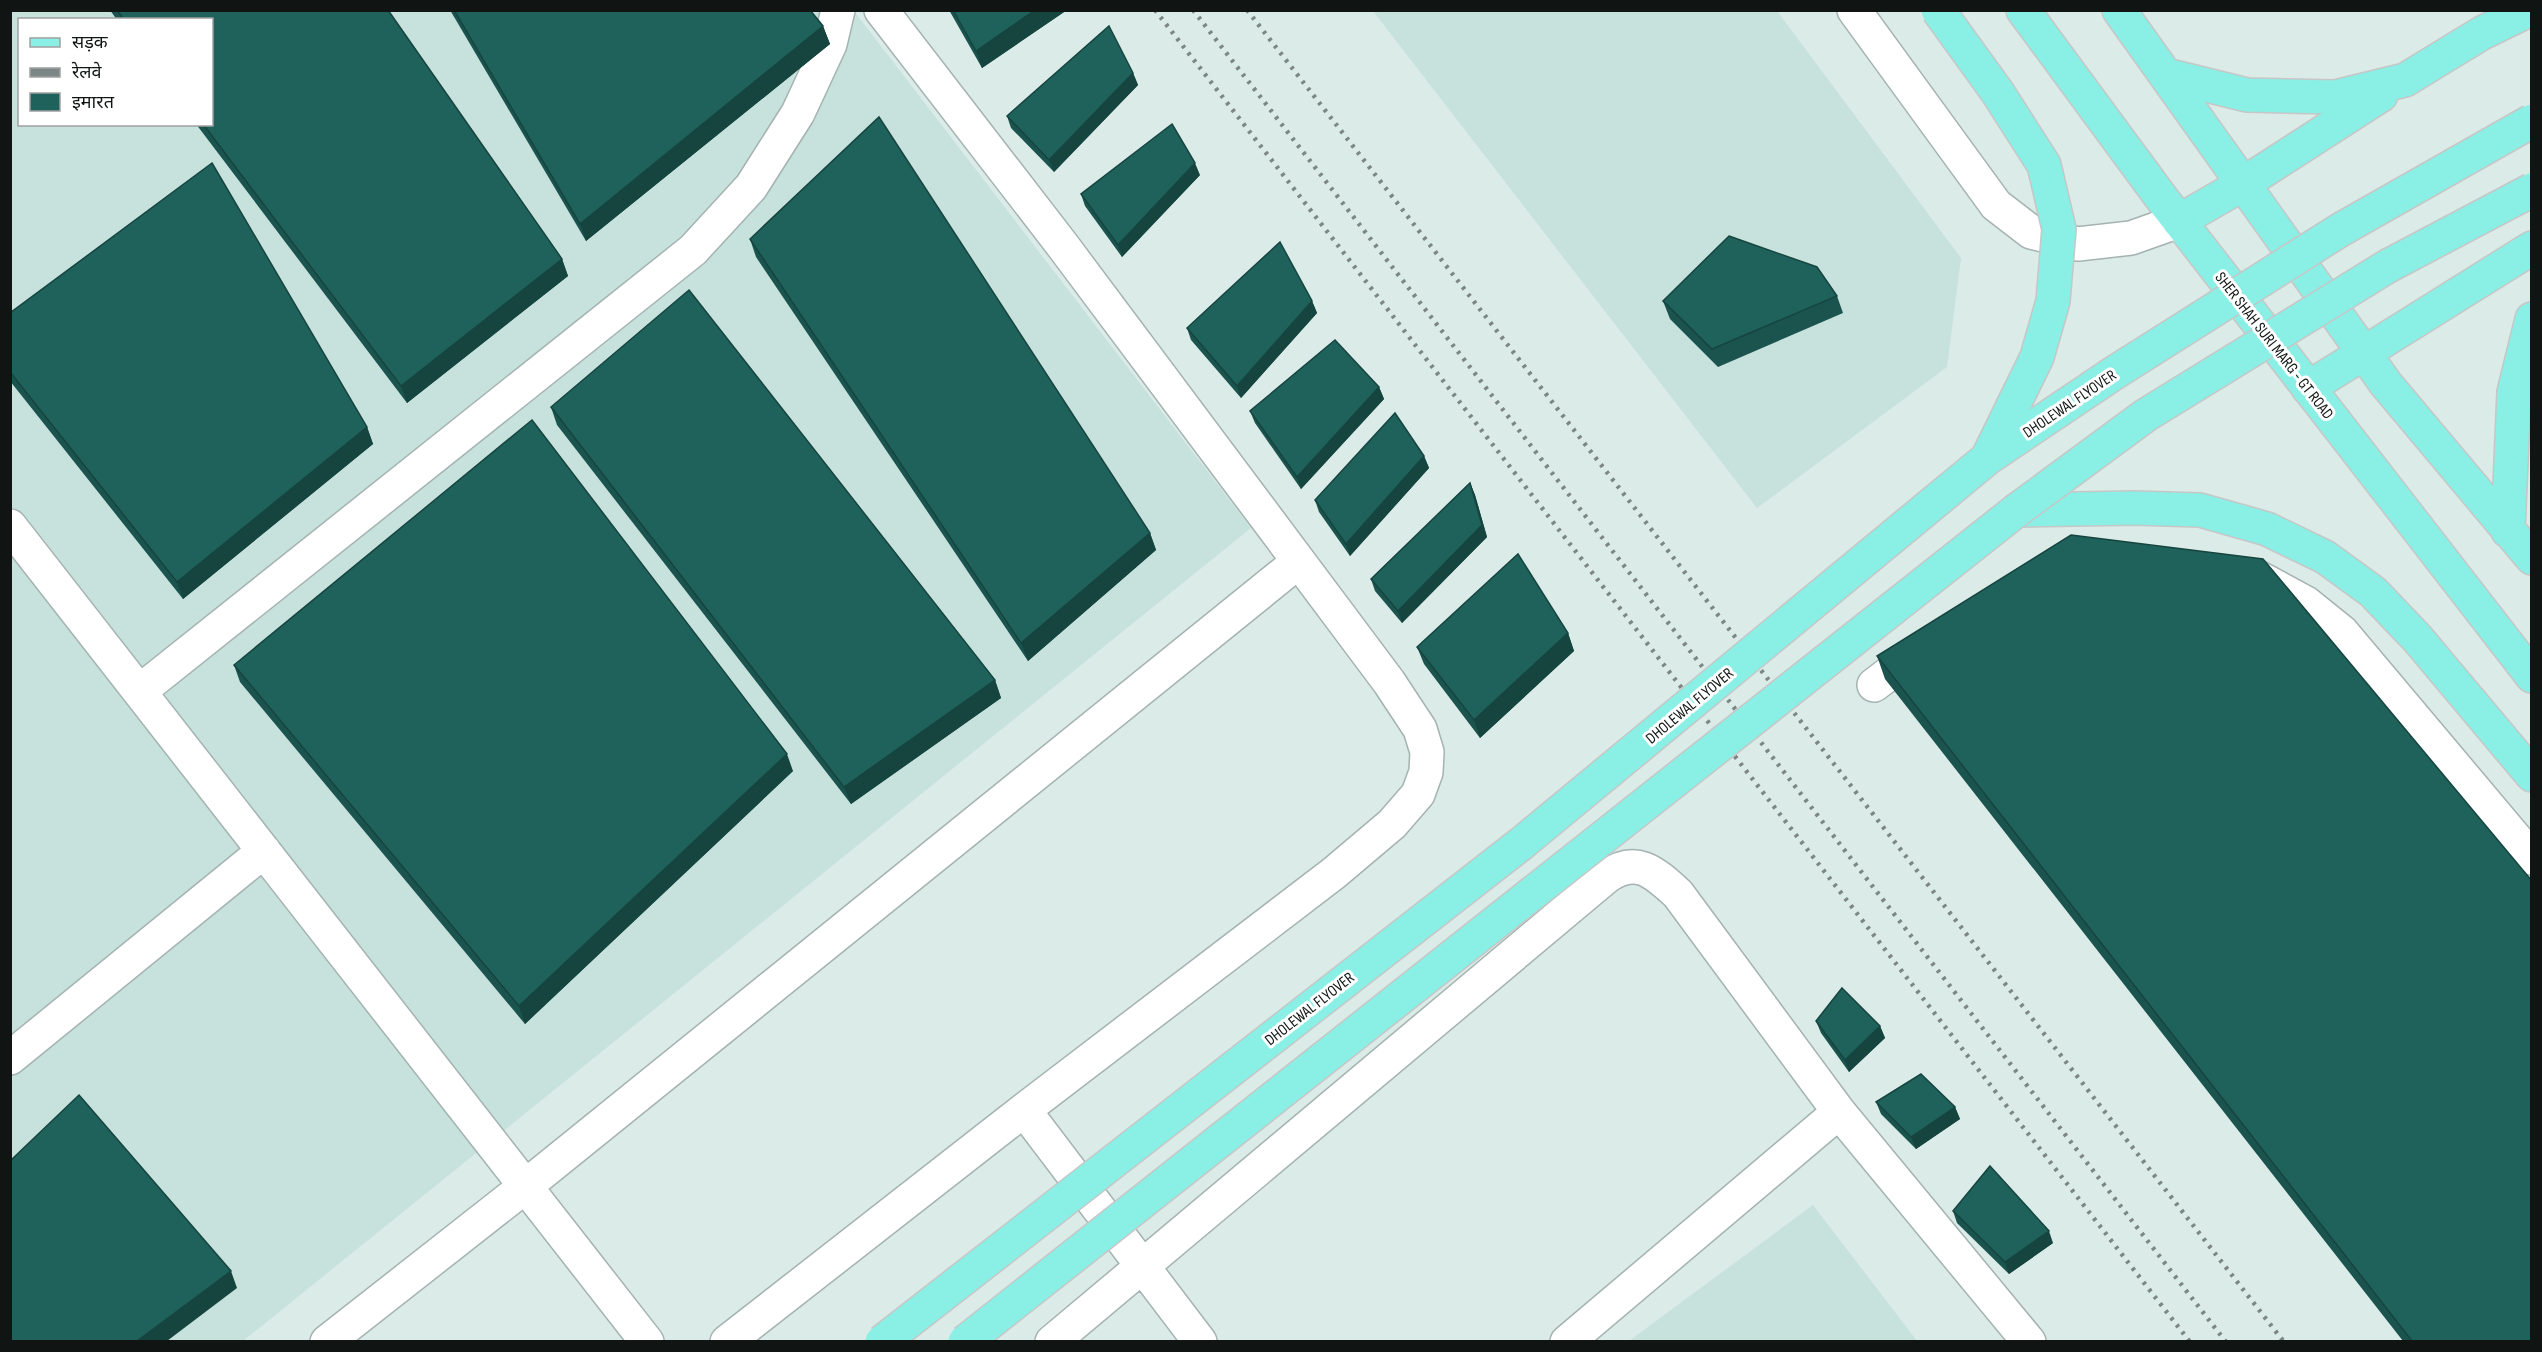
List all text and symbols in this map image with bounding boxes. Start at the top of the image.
legend [18,18,213,126]
text: सड़क [72,32,109,53]
text: रेलवे [71,61,103,83]
text: इमारत [72,92,115,113]
street label: SHER SHAH SURI MARG - GT ROAD [2211,269,2337,423]
street label: DHOLEWAL FLYOVER [2020,366,2120,442]
street label: DHOLEWAL FLYOVER [1642,664,1738,748]
street label: DHOLEWAL FLYOVER [1261,968,1358,1050]

